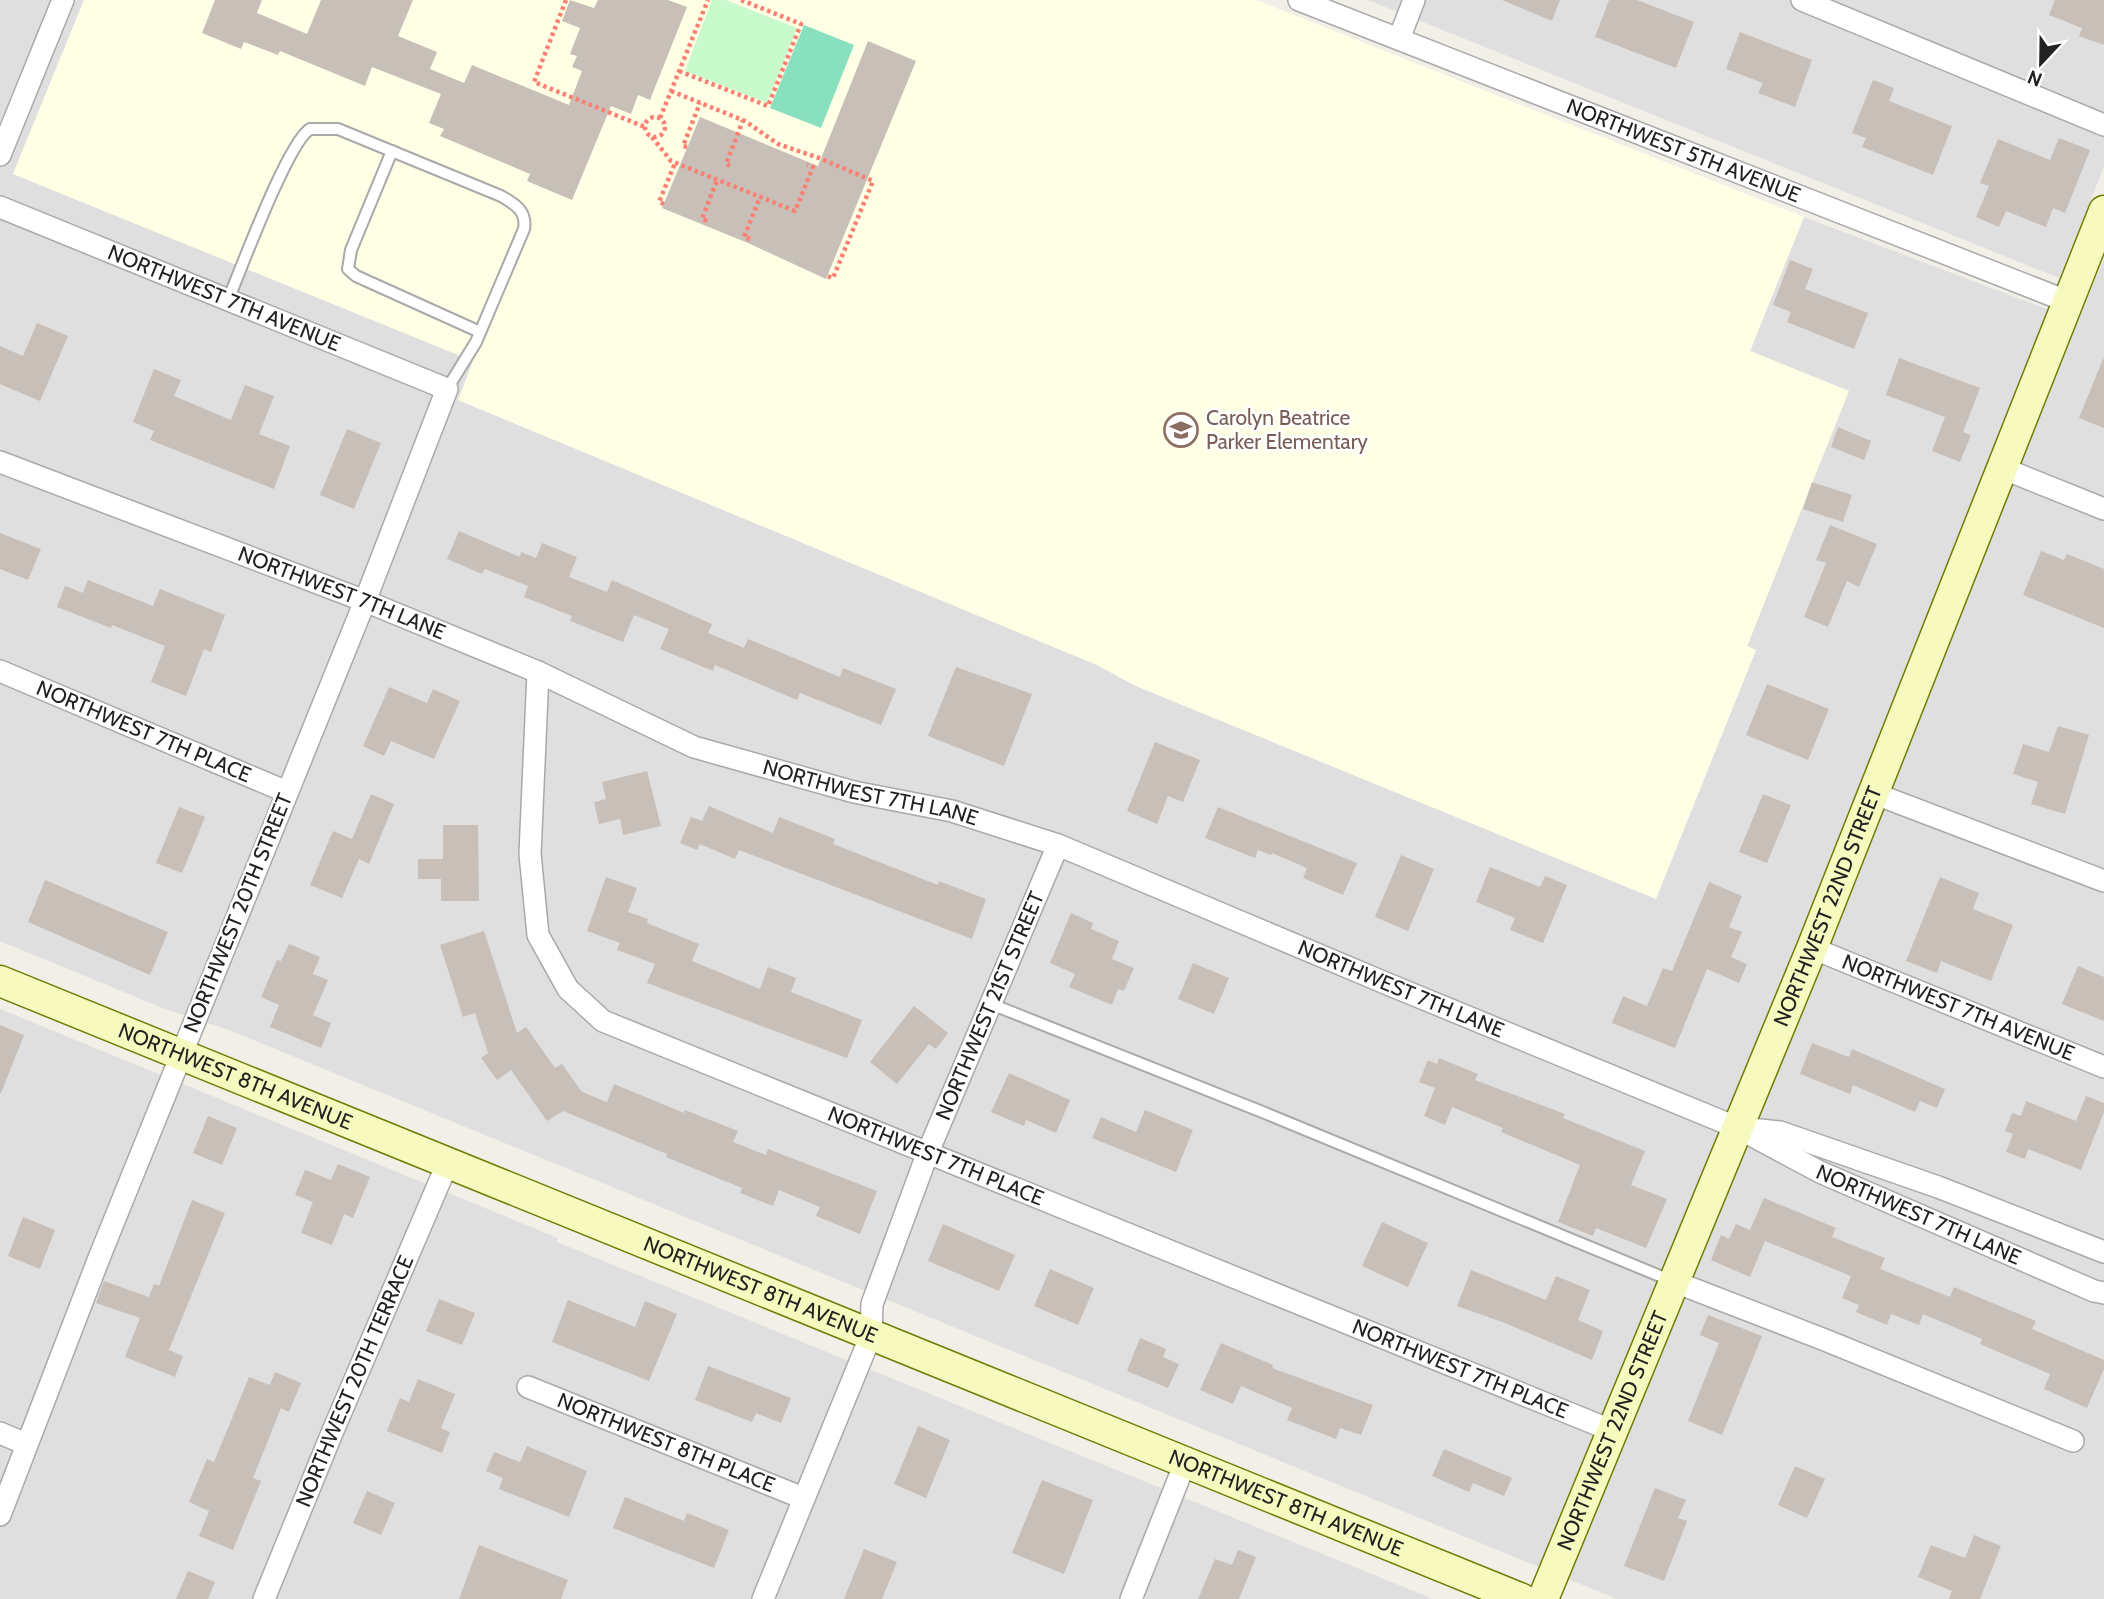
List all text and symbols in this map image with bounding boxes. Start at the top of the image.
north arrow [2006,28,2076,98]
text: N [2024,65,2045,91]
street label: NORTHWEST 5TH AVENUE [1563,93,1804,207]
street label: NORTHWEST 7TH AVENUE [104,239,344,356]
place label: Carolyn Beatrice Parker Elementary [1206,405,1368,454]
school or university icon: Carolyn Beatrice Parker Elementary [1162,411,1200,449]
street label: NORTHWEST 7TH LANE [235,541,449,645]
street label: NORTHWEST 7TH PLACE [33,675,255,787]
street label: NORTHWEST 7TH LANE [760,754,981,831]
street label: NORTHWEST 22ND STREET [1768,782,1887,1030]
street label: NORTHWEST 20TH STREET [178,790,297,1036]
street label: NORTHWEST 21ST STREET [930,888,1049,1124]
street label: NORTHWEST 7TH LANE [1294,935,1508,1042]
street label: NORTHWEST 7TH AVENUE [1839,949,2078,1066]
street label: NORTHWEST 8TH AVENUE [115,1017,356,1135]
street label: NORTHWEST 7TH PLACE [824,1101,1048,1211]
street label: NORTHWEST 7TH LANE [1812,1159,2025,1270]
street label: NORTHWEST 8TH AVENUE [640,1231,882,1348]
street label: NORTHWEST 20TH TERRACE [290,1251,419,1510]
street label: NORTHWEST 22ND STREET [1551,1307,1673,1554]
street label: NORTHWEST 7TH PLACE [1349,1314,1572,1424]
street label: NORTHWEST 8TH PLACE [554,1387,779,1497]
street label: NORTHWEST 8TH AVENUE [1165,1444,1407,1561]

